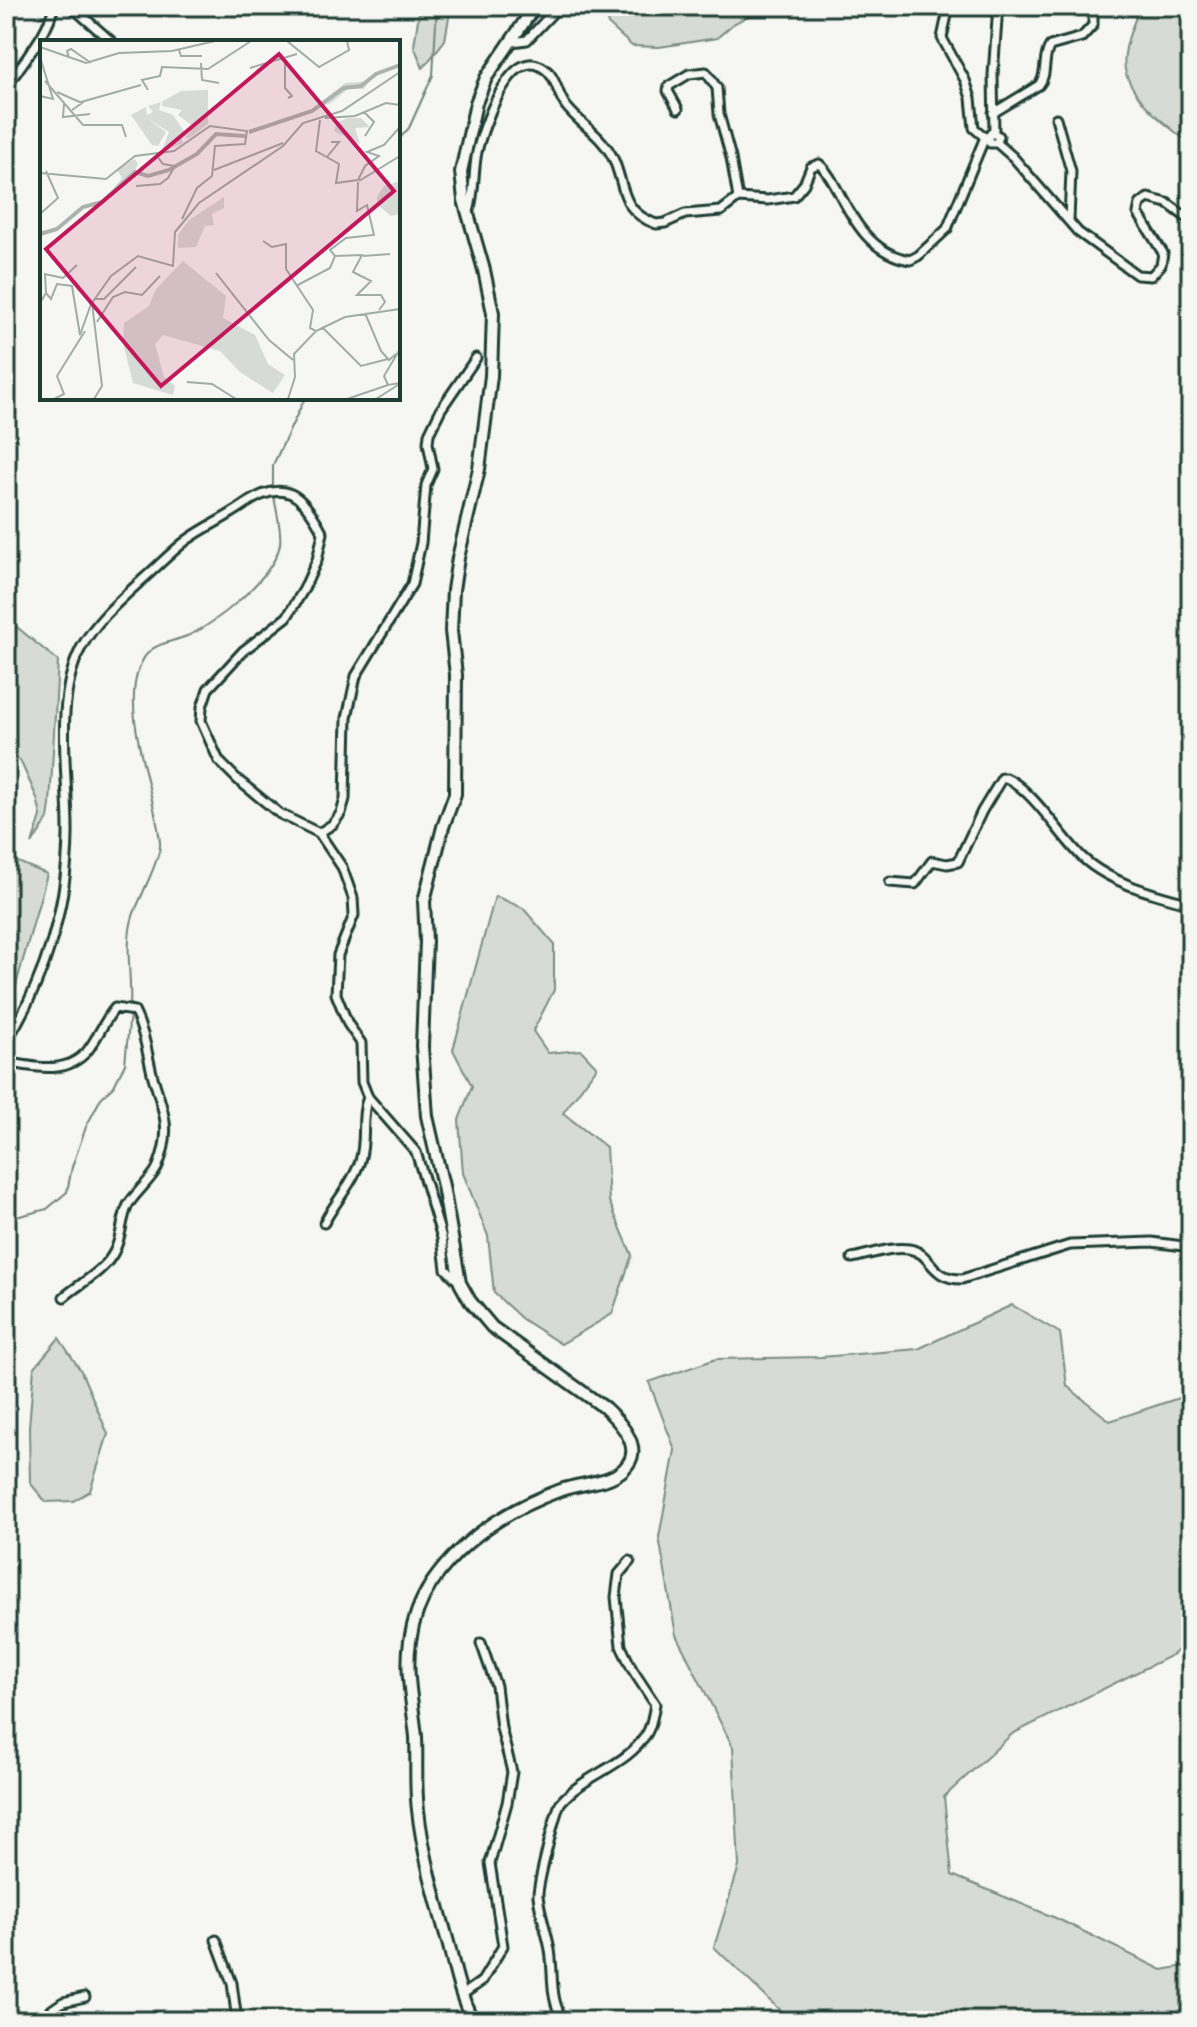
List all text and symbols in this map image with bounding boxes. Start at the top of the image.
inset map [40,40,400,400]

